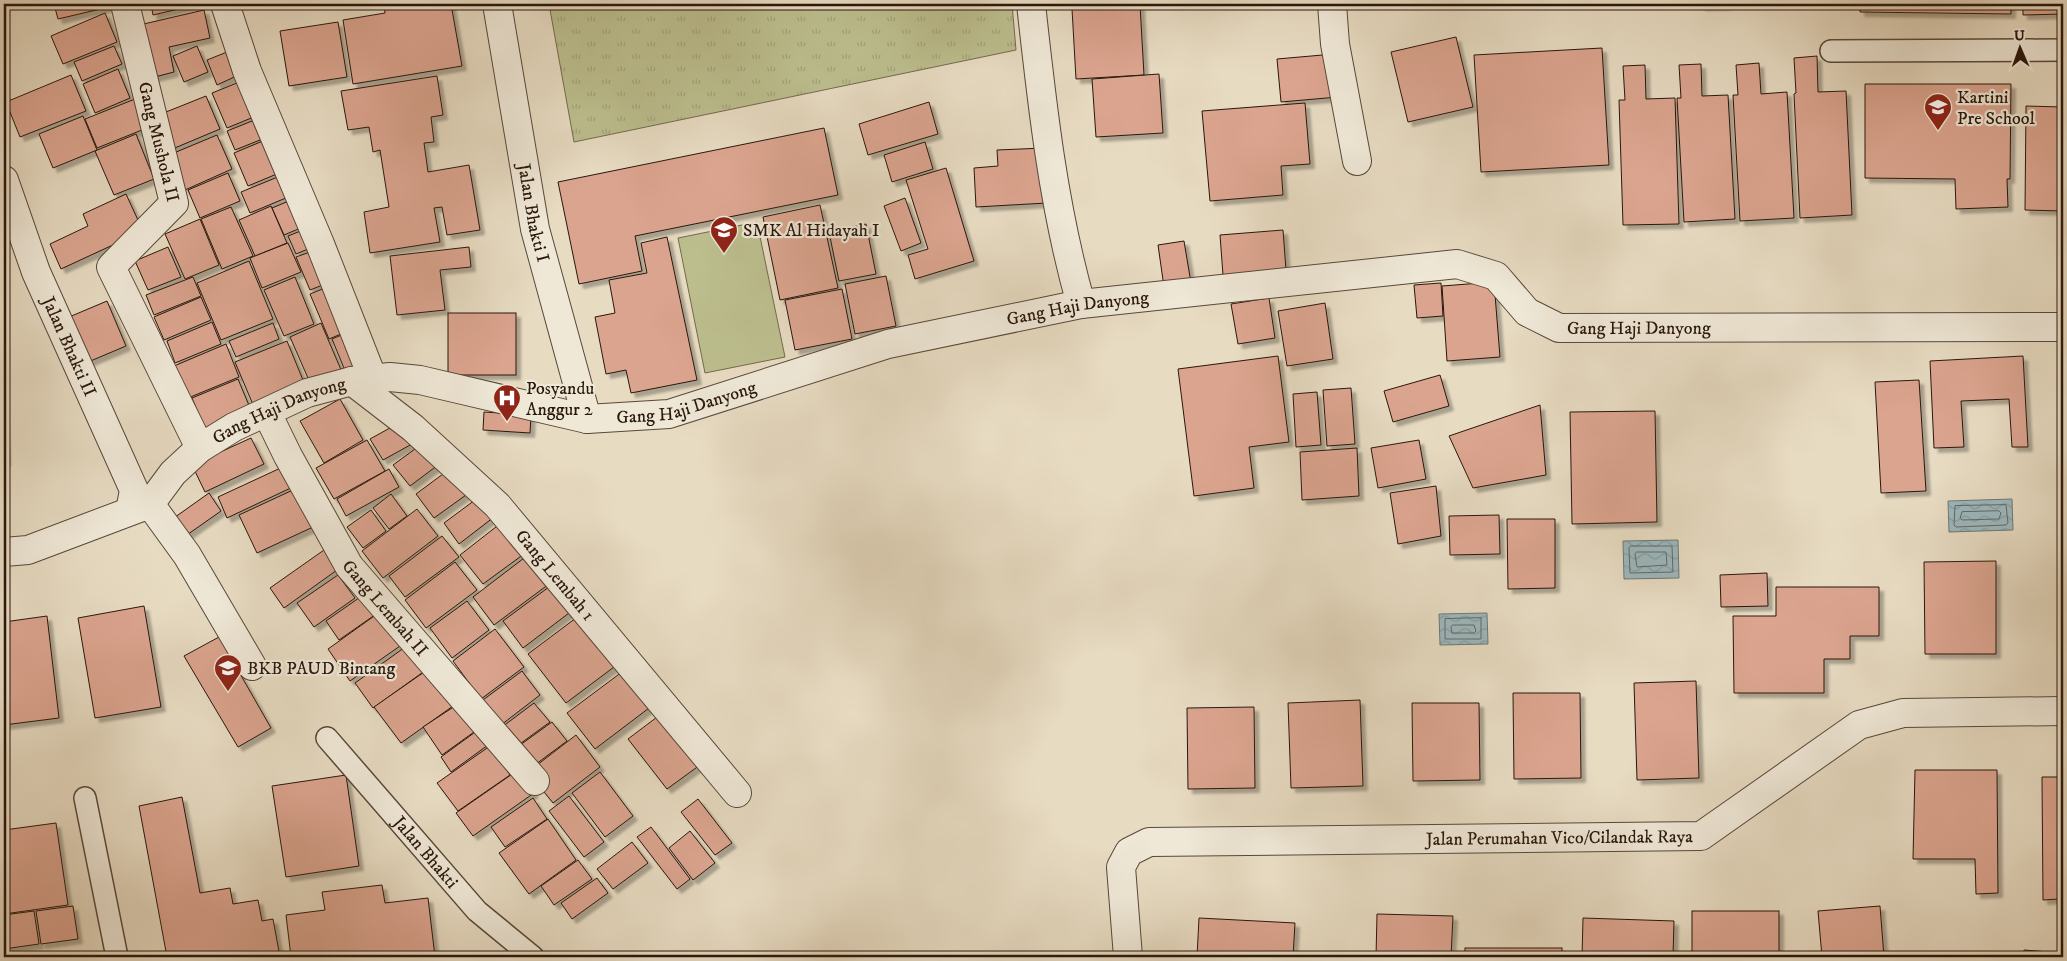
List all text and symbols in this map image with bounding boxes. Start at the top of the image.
north arrow [1994,22,2044,72]
text: U [2014,27,2025,45]
street label: Gang Mushola II [133,80,183,204]
place label: Kartini Pre School [1957,87,2035,130]
school or university icon: Kartini Pre School [1923,92,1953,131]
street label: Jalan Bhakti I [512,160,554,265]
school or university icon: SMK Al Hidayah I [709,215,739,254]
place label: SMK Al Hidayah I [743,220,879,242]
street label: Gang Haji Danyong [1005,287,1150,331]
street label: Jalan Bhakti II [36,292,101,400]
street label: Gang Haji Danyong [1567,318,1711,340]
street label: Gang Haji Danyong [209,373,348,450]
street label: Gang Haji Danyong [616,377,759,429]
place label: Posyandu Anggur 2 [526,378,594,421]
hospital icon: Posyandu Anggur 2 [492,383,522,422]
street label: Gang Lembah 1 [510,525,599,626]
street label: Gang Lembah II [337,556,432,661]
school or university icon: BKB PAUD Bintang [213,653,243,692]
place label: BKB PAUD Bintang [247,658,396,680]
street label: Jalan Bhakti [387,811,462,893]
street label: Jalan Perumahan Vico/Cilandak Raya [1424,826,1693,851]

